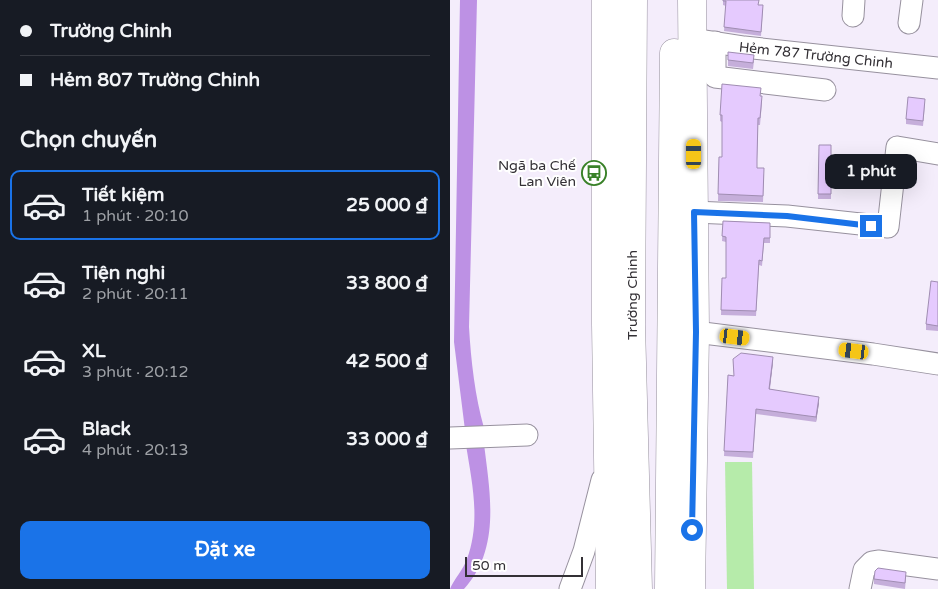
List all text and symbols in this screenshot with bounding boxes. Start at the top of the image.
text: Trường Chinh [50,20,172,42]
street label: Hẻm 787 Trường Chinh [738,38,894,72]
text: Hẻm 807 Trường Chinh [50,69,260,91]
text: Chọn chuyến [20,127,157,153]
car [686,139,701,169]
callout: 1 phút [825,154,917,188]
place label: Ngã ba Chế Lan Viên [498,157,576,190]
bus stop icon: Ngã ba Chế Lan Viên [581,160,607,186]
text: 1 phút [846,161,896,181]
icon: car [22,183,67,228]
text: Tiết kiệm [82,184,164,206]
text: 25 000 ₫ [346,194,428,216]
text: 1 phút · 20:10 [82,206,189,226]
route end [860,215,882,237]
street label: Trường Chinh [624,250,641,340]
icon: car [22,261,67,306]
text: Tiện nghi [82,262,165,284]
text: 33 800 ₫ [346,272,428,294]
text: 2 phút · 20:11 [82,284,189,304]
car [719,328,750,346]
icon: car [22,339,67,384]
text: XL [82,340,106,362]
car [838,342,869,360]
text: 42 500 ₫ [346,350,428,372]
text: 3 phút · 20:12 [82,362,189,382]
icon: car [22,417,67,462]
text: Black [82,418,131,440]
text: 33 000 ₫ [346,428,428,450]
text: 4 phút · 20:13 [82,440,189,460]
route start [681,519,703,541]
button: Đặt xe [20,521,430,579]
scale bar [465,554,582,577]
text: 50 m [472,557,506,574]

